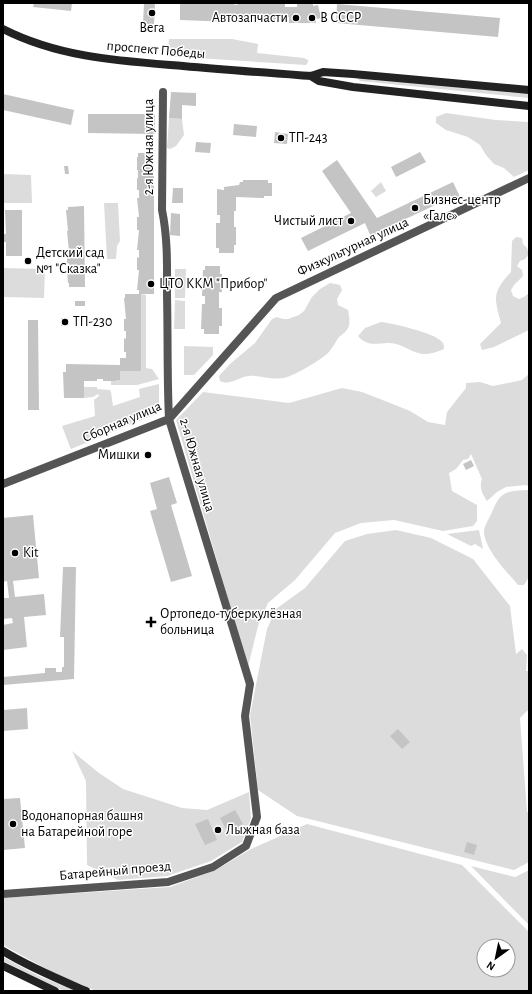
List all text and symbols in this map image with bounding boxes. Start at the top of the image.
marker: Вега [147,8,157,18]
place label: Автозапчасти [212,11,288,25]
place label: В СССР [320,11,361,25]
marker: Автозапчасти [291,13,301,23]
marker: В СССР [307,13,317,23]
place label: Вега [139,21,165,35]
street label: проспект Победы [106,39,206,61]
street label: 2-я Южная улица [142,98,156,195]
place label: ТП-243 [289,131,328,145]
marker: ТП-243 [276,133,286,143]
place label: Бизнес-центр «Галс» [423,193,501,223]
marker: Бизнес-центр «Галс» [410,203,420,213]
place label: Чистый лист [274,214,344,228]
street label: Физкультурная улица [295,215,411,279]
marker: Чистый лист [346,216,356,226]
place label: Детский сад №1 "Сказка" [36,246,104,276]
marker: Детский сад №1 "Сказка" [23,256,33,266]
place label: ЦТО ККМ "Прибор" [159,277,268,291]
marker: ЦТО ККМ "Прибор" [146,279,156,289]
place label: ТП-230 [73,315,112,329]
marker: ТП-230 [60,317,70,327]
street label: Сборная улица [80,399,164,445]
street label: 2-я Южная улица [177,417,217,514]
place label: Мишки [98,448,140,462]
marker: Мишки [143,450,153,460]
place label: Kit [23,546,39,560]
marker: Kit [10,548,20,558]
place label: Ортопедо-туберкулёзная больница [160,607,302,637]
marker: Ортопедо-туберкулёзная больница [145,616,157,628]
place label: Водонапорная башня на Батарейной горе [21,809,143,839]
marker: Водонапорная башня на Батарейной горе [8,819,18,829]
place label: Лыжная база [226,823,300,837]
marker: Лыжная база [213,825,223,835]
street label: Батарейный проезд [58,859,172,883]
north arrow [476,938,516,978]
text: N [485,959,497,973]

